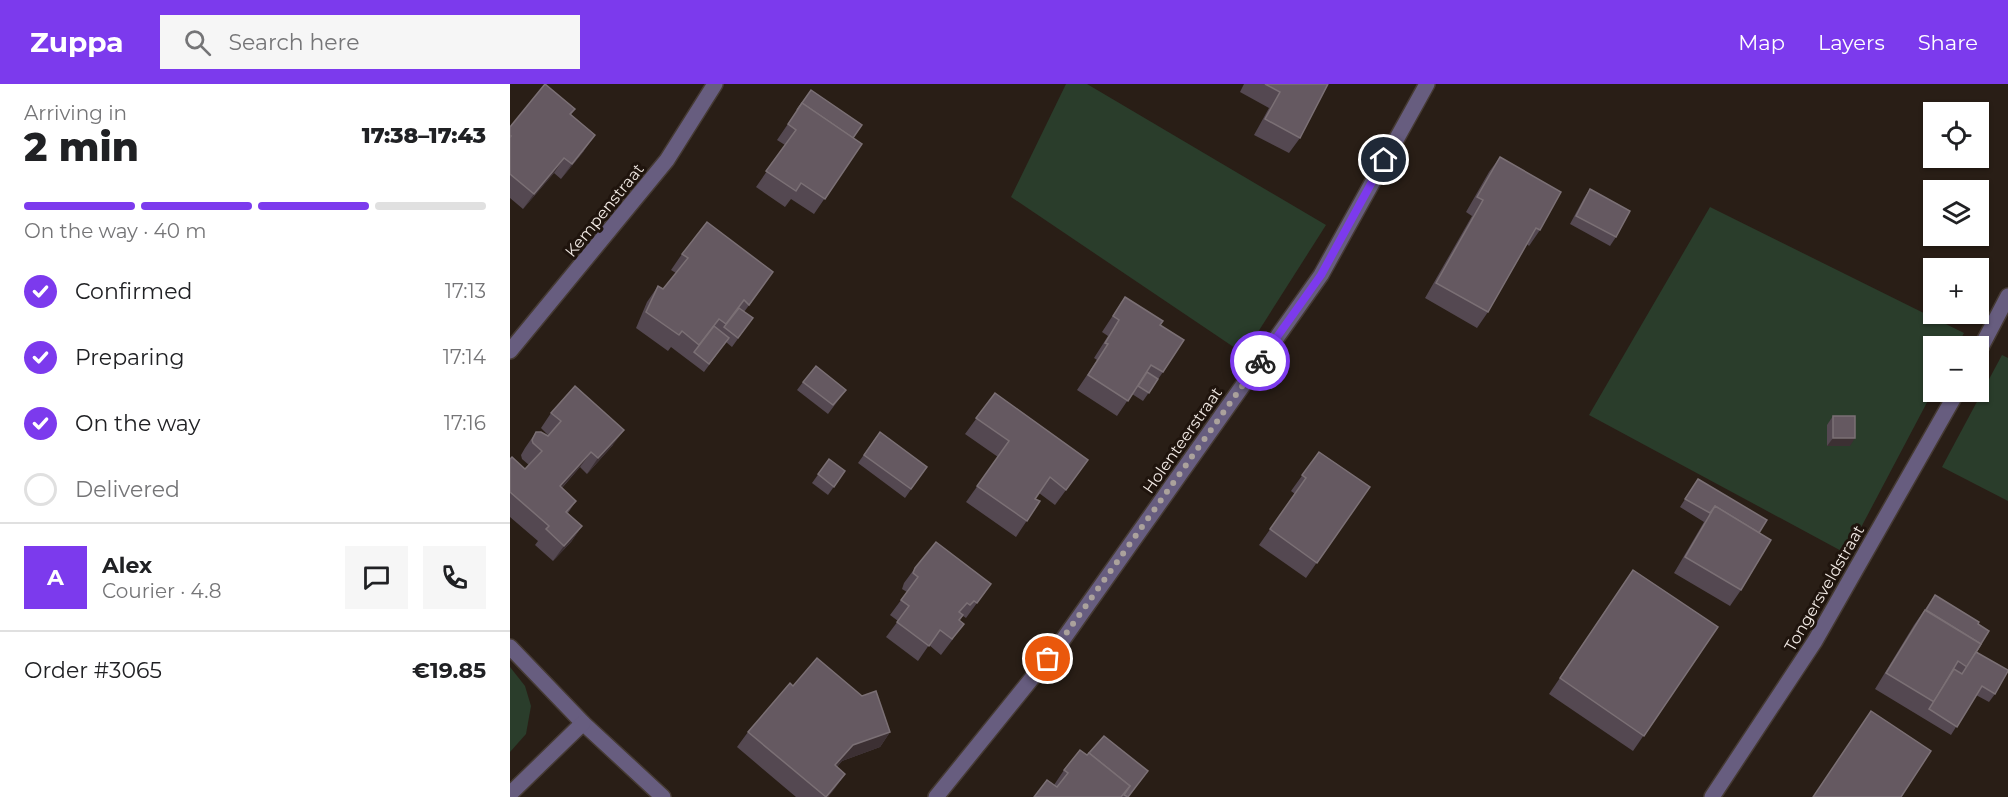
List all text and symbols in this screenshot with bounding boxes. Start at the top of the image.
search box [160,15,580,69]
text: Zuppa [30,25,124,59]
icon: search [181,26,214,59]
text: Search here [229,29,359,56]
text: Map [1738,30,1785,55]
text: Layers [1818,30,1885,55]
text: Share [1918,30,1978,55]
text: Arriving in [24,101,127,125]
map controls [1923,102,1989,402]
button: locate [1923,102,1989,168]
text: 17:38–17:43 [362,122,486,149]
text: 2 min [24,123,139,171]
pin [1358,134,1409,185]
icon: home [1367,143,1400,176]
street label: Kempenstraat [561,159,648,261]
button: layers [1923,180,1989,246]
text: On the way · 40 m [24,219,206,243]
button: + [1923,258,1989,324]
icon: check [24,275,57,308]
text: Confirmed [75,278,192,305]
text: 17:13 [445,279,486,303]
courier [1230,331,1290,391]
button: − [1923,336,1989,402]
icon: check [24,341,57,374]
text: Preparing [75,344,184,371]
text: 17:14 [443,345,486,369]
icon: bike [1244,345,1277,378]
street label: Holenteerstraat [1139,383,1226,497]
icon: check [24,407,57,440]
text: On the way [75,410,200,437]
text: 17:16 [444,411,486,435]
text: Delivered [75,476,180,503]
street label: Tongersveldstraat [1781,521,1869,655]
button: chat [345,546,408,609]
button: phone [423,546,486,609]
text: Alex [102,552,152,579]
text: A [47,564,64,591]
text: Courier · 4.8 [102,579,221,603]
pin [1022,633,1073,684]
icon: bag [1031,642,1064,675]
text: Order #3065 [24,657,162,684]
text: €19.85 [412,657,486,684]

